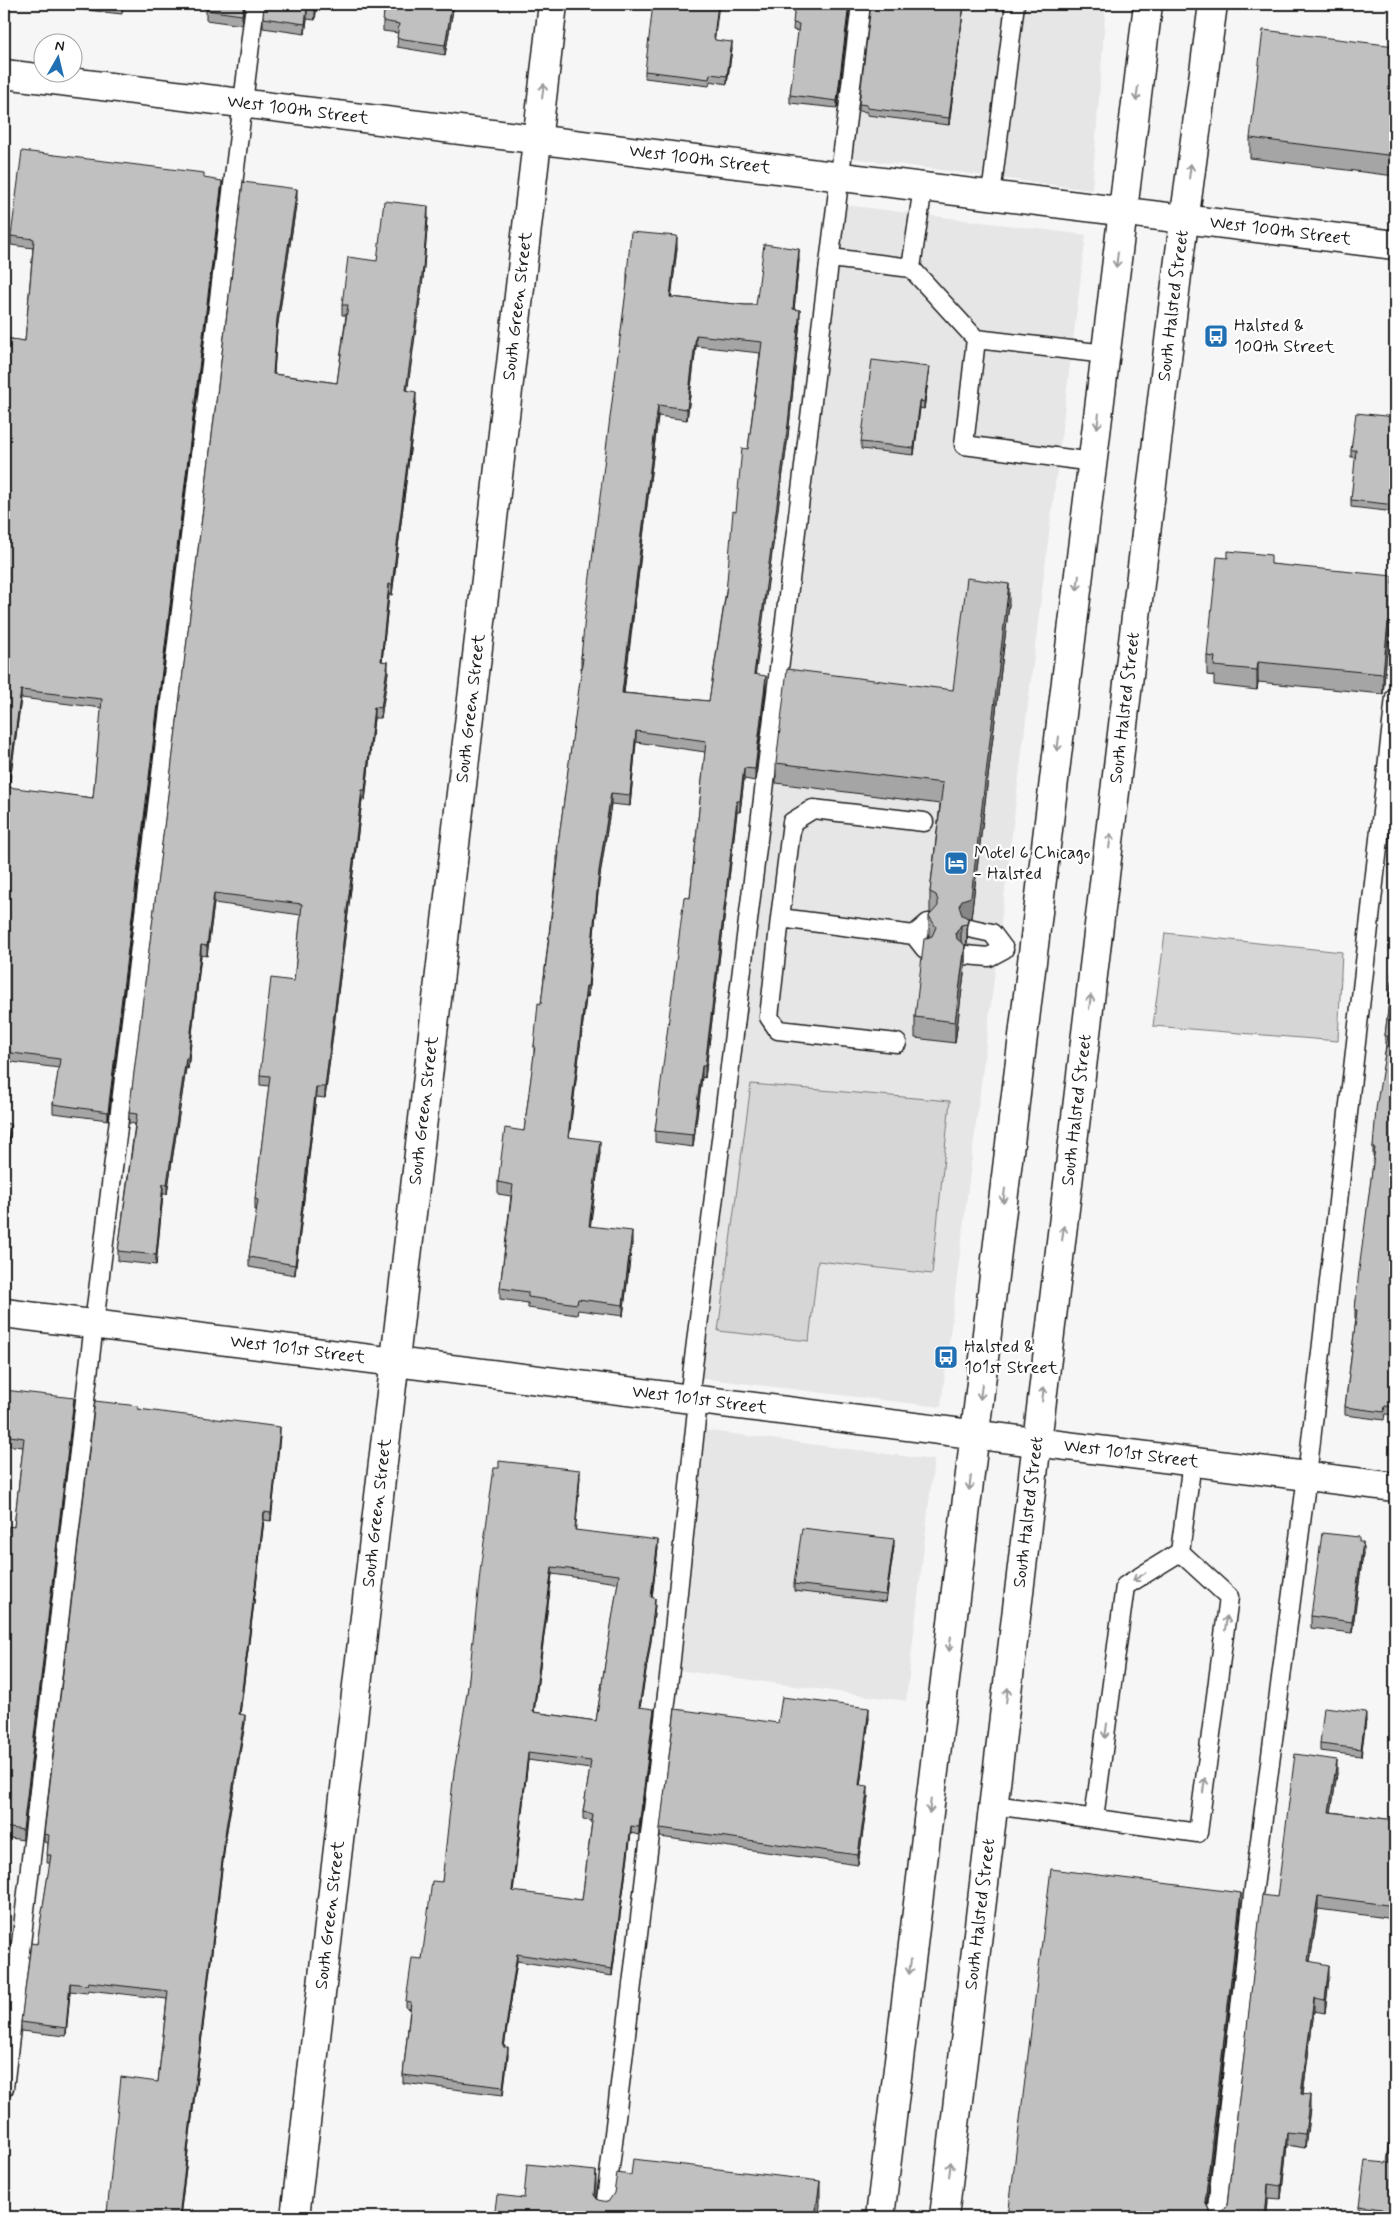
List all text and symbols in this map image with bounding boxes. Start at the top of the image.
north arrow [32,32,82,82]
text: N [54,37,66,56]
one-way arrow [538,84,548,100]
one-way arrow [1132,86,1142,102]
street label: West 100th Street [226,90,370,131]
street label: West 100th Street [628,139,772,180]
one-way arrow [1185,163,1195,179]
street label: West 100th Street [1208,210,1353,252]
street label: South Halsted Street [1152,228,1195,383]
street label: South Green Street [497,230,538,382]
one-way arrow [1112,252,1122,268]
place label: Halsted & 100th Street [1234,314,1335,359]
bus stop icon: Halsted & 100th Street [1203,323,1229,349]
one-way arrow [1093,413,1103,429]
one-way arrow [1073,574,1083,590]
street label: South Halsted Street [1104,631,1146,785]
street label: South Green Street [450,632,492,784]
one-way arrow [1053,736,1063,752]
one-way arrow [1105,833,1115,849]
place label: Motel 6 Chicago - Halsted [974,841,1091,886]
hotel icon: Motel 6 Chicago - Halsted [943,850,969,876]
one-way arrow [1085,994,1095,1010]
street label: South Halsted Street [1056,1033,1098,1187]
street label: South Green Street [403,1034,445,1186]
one-way arrow [999,1188,1009,1204]
one-way arrow [1058,1225,1068,1241]
street label: West 101st Street [229,1329,367,1370]
place label: Halsted & 101st Street [964,1335,1059,1380]
bus stop icon: Halsted & 101st Street [933,1344,959,1370]
street label: West 101st Street [631,1380,769,1420]
one-way arrow [976,1384,986,1400]
one-way arrow [1038,1387,1048,1403]
street label: West 101st Street [1062,1434,1201,1474]
street label: South Halsted Street [1008,1435,1050,1589]
street label: South Green Street [357,1437,398,1589]
one-way arrow [964,1475,974,1491]
one-way arrow [1132,1573,1146,1583]
one-way arrow [1221,1616,1231,1632]
one-way arrow [945,1636,955,1652]
one-way arrow [1002,1687,1012,1703]
one-way arrow [1101,1723,1111,1739]
one-way arrow [1200,1777,1210,1793]
one-way arrow [925,1797,935,1813]
street label: South Halsted Street [959,1837,1001,1991]
street label: South Green Street [310,1839,351,1991]
one-way arrow [905,1959,915,1975]
one-way arrow [945,2161,955,2177]

